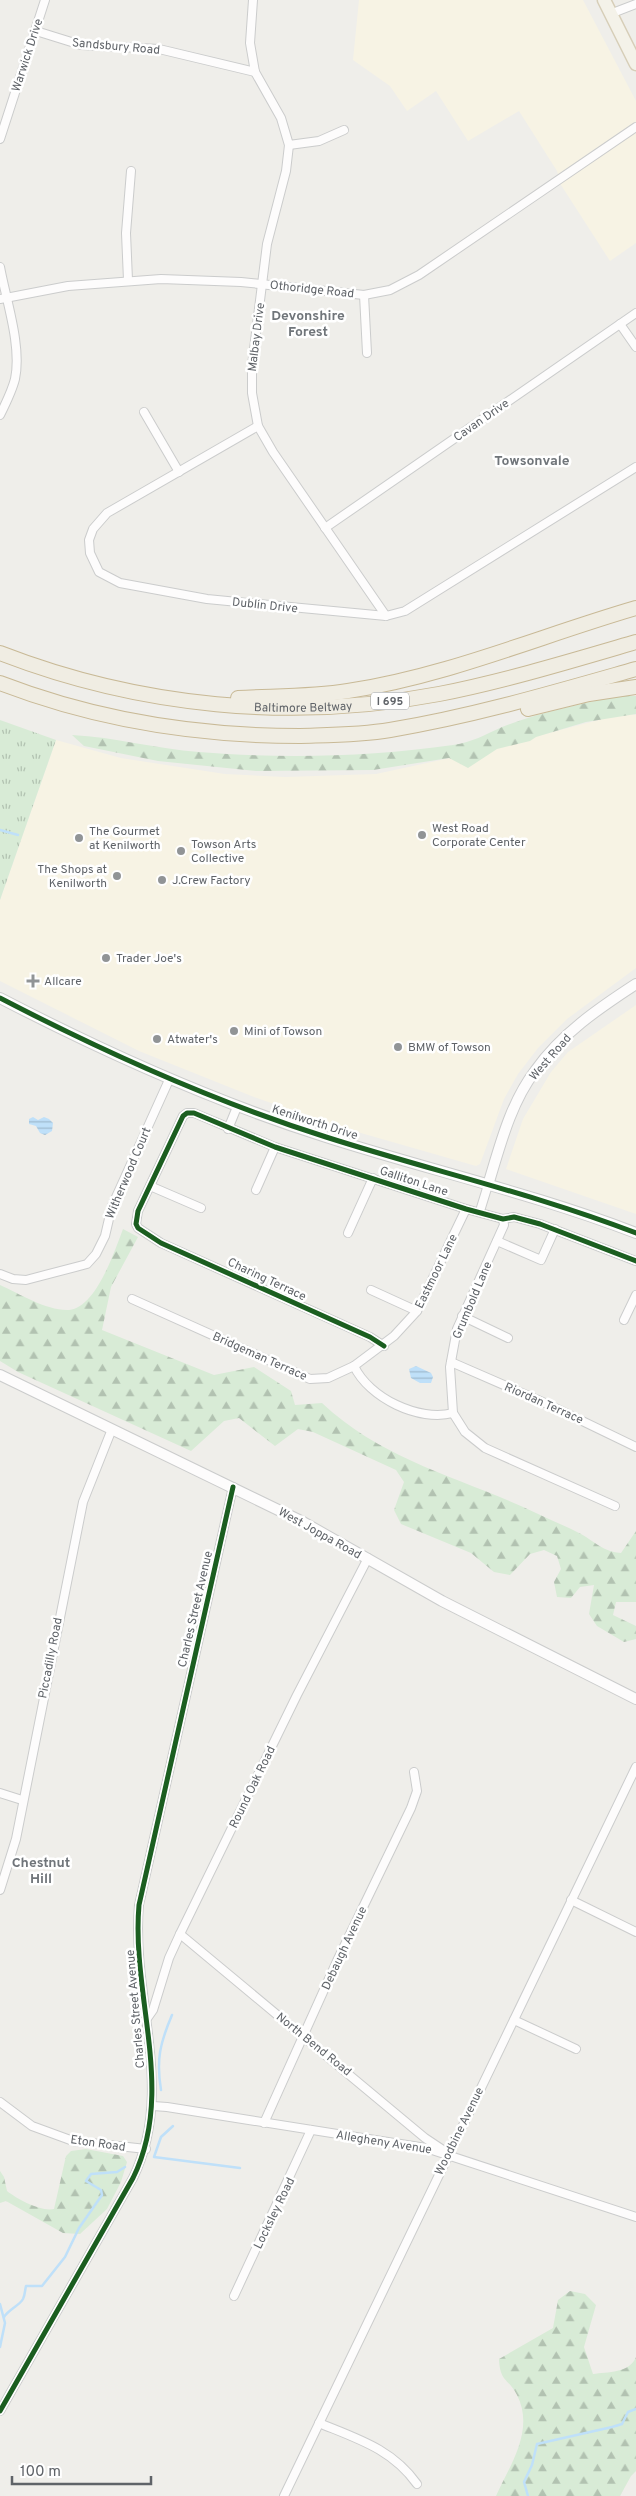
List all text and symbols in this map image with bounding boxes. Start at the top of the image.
street label: Warwick Drive [9,17,47,94]
street label: Sandsbury Road [71,35,161,59]
street label: Othoridge Road [269,278,355,302]
street label: Malbay Drive [245,302,269,373]
district label: Devonshire Forest [271,308,345,341]
street label: Cavan Drive [451,396,513,446]
district label: Towsonvale [494,453,570,470]
street label: Dublin Drive [231,595,298,617]
road number: I 695 [371,692,409,709]
street label: Baltimore Beltway [254,699,353,717]
place label: West Road Corporate Center [432,821,526,851]
place label: The Gourmet at Kenilworth [89,824,161,854]
marker: West Road Corporate Center [416,829,428,841]
marker: The Gourmet at Kenilworth [73,832,85,844]
place label: Towson Arts Collective [191,837,256,867]
marker: Towson Arts Collective [175,845,187,857]
place label: The Shops at Kenilworth [37,862,107,892]
marker: The Shops at Kenilworth [111,870,123,882]
place label: J.Crew Factory [172,873,251,889]
marker: J.Crew Factory [156,874,168,886]
place label: Trader Joe's [116,951,182,967]
marker: Trader Joe's [100,952,112,964]
marker: Allcare [26,974,40,988]
place label: Allcare [44,974,82,990]
place label: Mini of Towson [244,1024,322,1040]
marker: Mini of Towson [228,1025,240,1037]
street label: West Road [526,1031,575,1084]
place label: Atwater's [167,1032,218,1048]
marker: Atwater's [151,1033,163,1045]
place label: BMW of Towson [408,1040,491,1056]
marker: BMW of Towson [392,1041,404,1053]
street label: Kenilworth Drive [270,1102,360,1144]
street label: Witherwood Court [102,1125,155,1222]
street label: Galliton Lane [377,1163,450,1201]
street label: Eastmoor Lane [412,1232,462,1311]
street label: Charing Terrace [225,1255,309,1305]
street label: Grumbold Lane [449,1259,496,1342]
street label: Bridgeman Terrace [210,1329,309,1385]
street label: Riordan Terrace [502,1379,586,1428]
street label: West Joppa Road [275,1504,364,1563]
street label: Charles Street Avenue [175,1549,217,1669]
street label: Piccadilly Road [35,1616,67,1700]
street label: Round Oak Road [226,1744,280,1831]
district label: Chestnut Hill [12,1855,70,1888]
street label: Debaugh Avenue [319,1904,371,1993]
street label: Charles Street Avenue [123,1949,149,2069]
street label: North Bend Road [272,2009,354,2080]
street label: Woodbine Avenue [432,2085,488,2178]
street label: Allegheny Avenue [335,2128,433,2158]
street label: Eton Road [69,2132,126,2156]
street label: Locksley Road [251,2175,299,2252]
scale bar [12,2454,151,2486]
text: 100 m [20,2463,61,2482]

